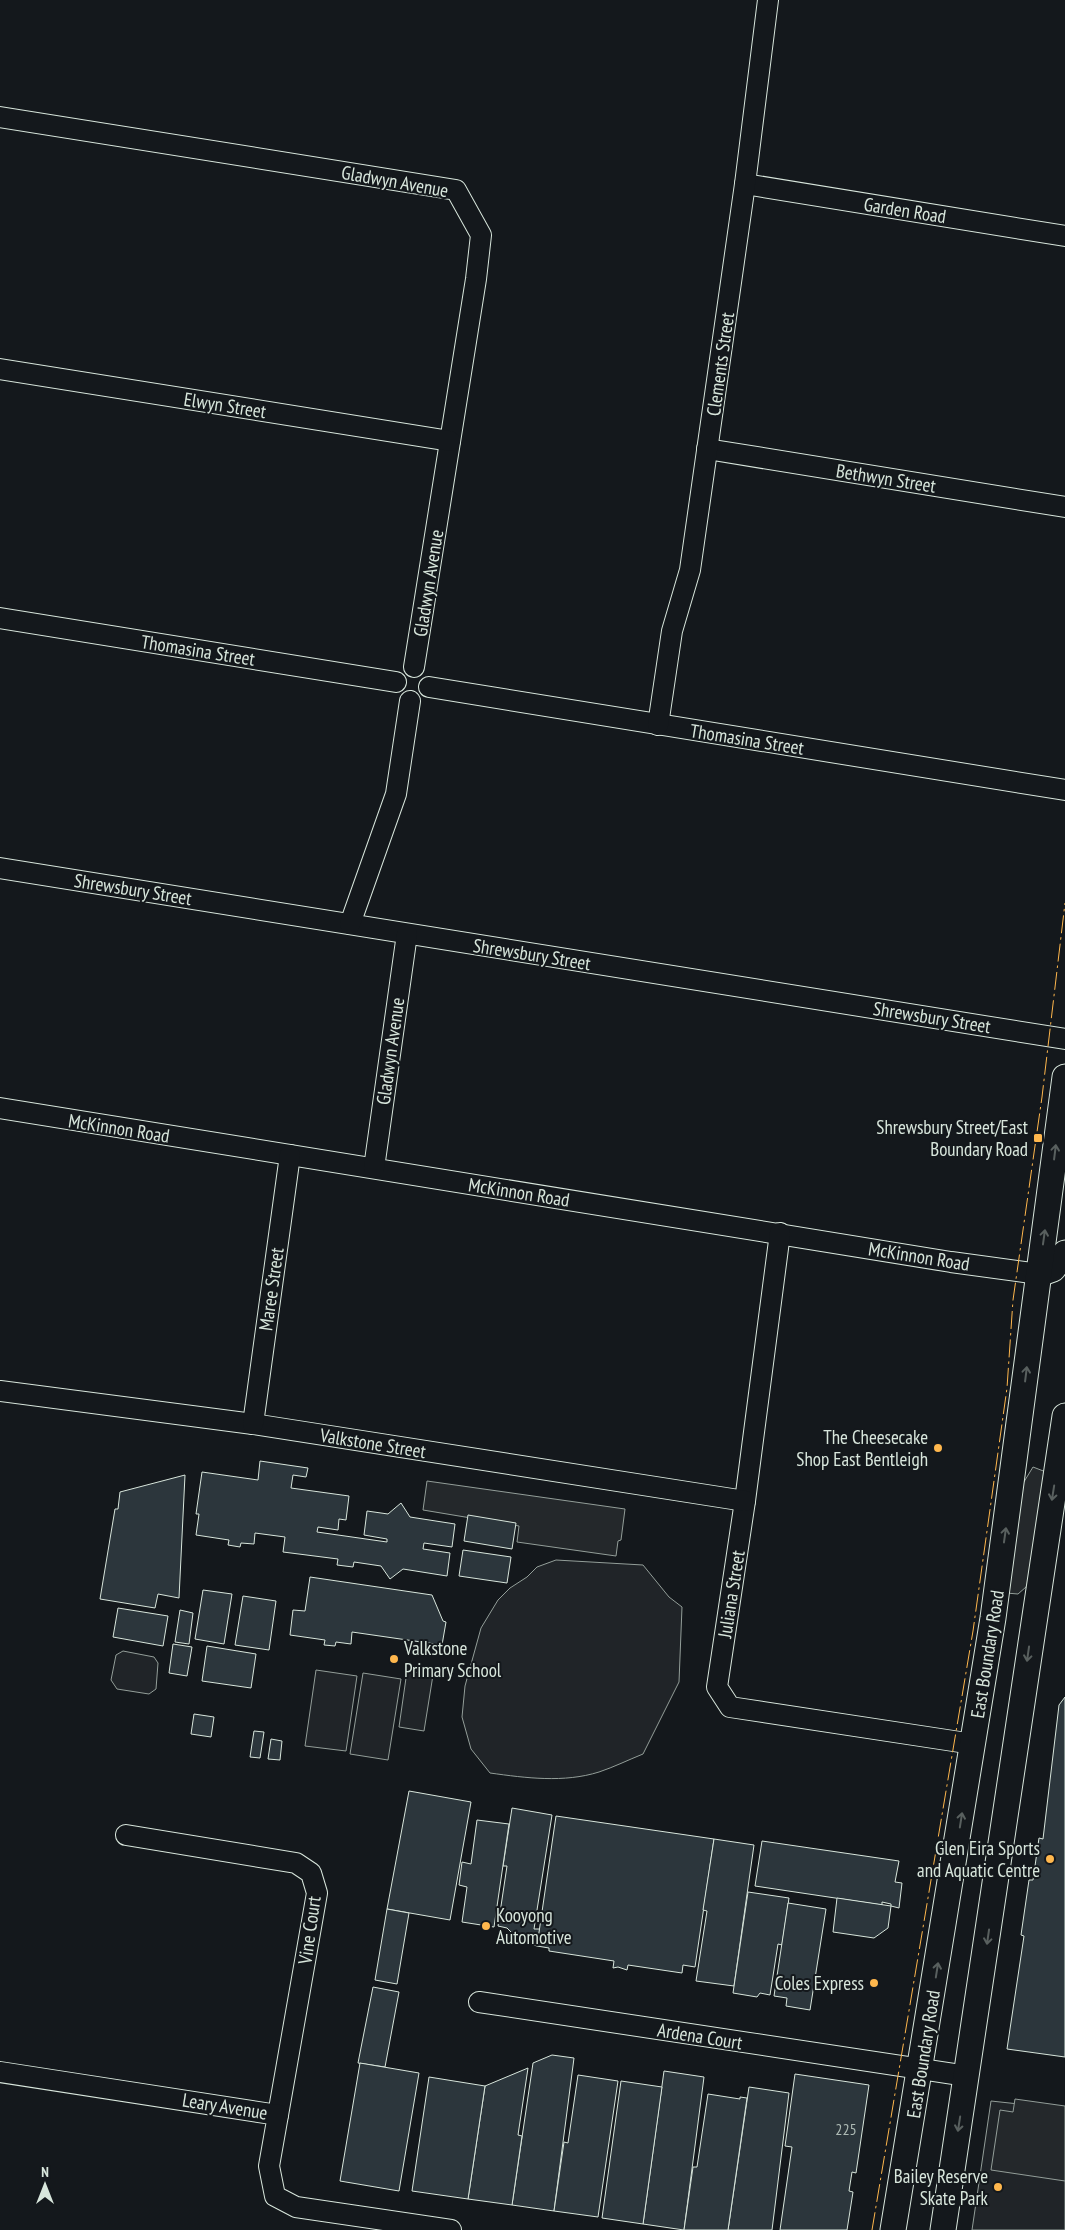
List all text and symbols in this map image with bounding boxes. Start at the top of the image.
street label: Gladwyn Avenue [340,160,450,202]
street label: Garden Road [862,192,948,228]
street label: Clements Street [701,310,739,417]
street label: Elwyn Street [182,387,269,423]
street label: Bethwyn Street [834,458,938,498]
street label: Gladwyn Avenue [408,528,448,638]
street label: Thomasina Street [139,629,257,671]
street label: Thomasina Street [688,718,806,760]
street label: Shrewsbury Street [73,868,194,910]
street label: Shrewsbury Street [472,933,593,975]
street label: Gladwyn Avenue [371,996,409,1106]
street label: Shrewsbury Street [872,996,993,1038]
street label: McKinnon Road [67,1108,171,1148]
place label: Shrewsbury Street/East Boundary Road [876,1115,1029,1161]
marker: Shrewsbury Street/East Boundary Road [1032,1132,1044,1144]
one-way arrow [1050,1144,1060,1160]
street label: McKinnon Road [467,1172,571,1212]
one-way arrow [1039,1229,1049,1245]
street label: McKinnon Road [867,1236,971,1276]
street label: Maree Street [253,1245,289,1332]
one-way arrow [1021,1366,1031,1382]
street label: Valkstone Street [317,1423,428,1463]
place label: The Cheesecake Shop East Bentleigh [796,1425,928,1471]
marker: The Cheesecake Shop East Bentleigh [932,1442,944,1454]
one-way arrow [1048,1485,1058,1501]
one-way arrow [1000,1528,1010,1544]
street label: Juliana Street [712,1548,750,1640]
street label: East Boundary Road [965,1588,1009,1720]
place label: Valkstone Primary School [403,1636,502,1682]
one-way arrow [1023,1645,1033,1661]
marker: Valkstone Primary School [388,1653,400,1665]
one-way arrow [956,1813,966,1829]
place label: Glen Eira Sports and Aquatic Centre [917,1836,1040,1882]
marker: Glen Eira Sports and Aquatic Centre [1044,1853,1056,1865]
street label: Vine Court [292,1894,326,1967]
place label: Kooyong Automotive [496,1903,572,1949]
marker: Kooyong Automotive [480,1920,492,1932]
one-way arrow [983,1928,993,1944]
one-way arrow [932,1962,942,1978]
place label: Coles Express [775,1971,864,1995]
marker: Coles Express [868,1977,880,1989]
street label: East Boundary Road [901,1988,945,2120]
street label: Ardena Court [656,2017,745,2055]
street label: Leary Avenue [181,2087,269,2125]
one-way arrow [954,2116,964,2132]
house number: 225 [835,2119,857,2139]
north arrow [20,2160,70,2210]
text: N [41,2163,49,2181]
place label: Bailey Reserve Skate Park [894,2164,989,2210]
marker: Bailey Reserve Skate Park [992,2181,1004,2193]

